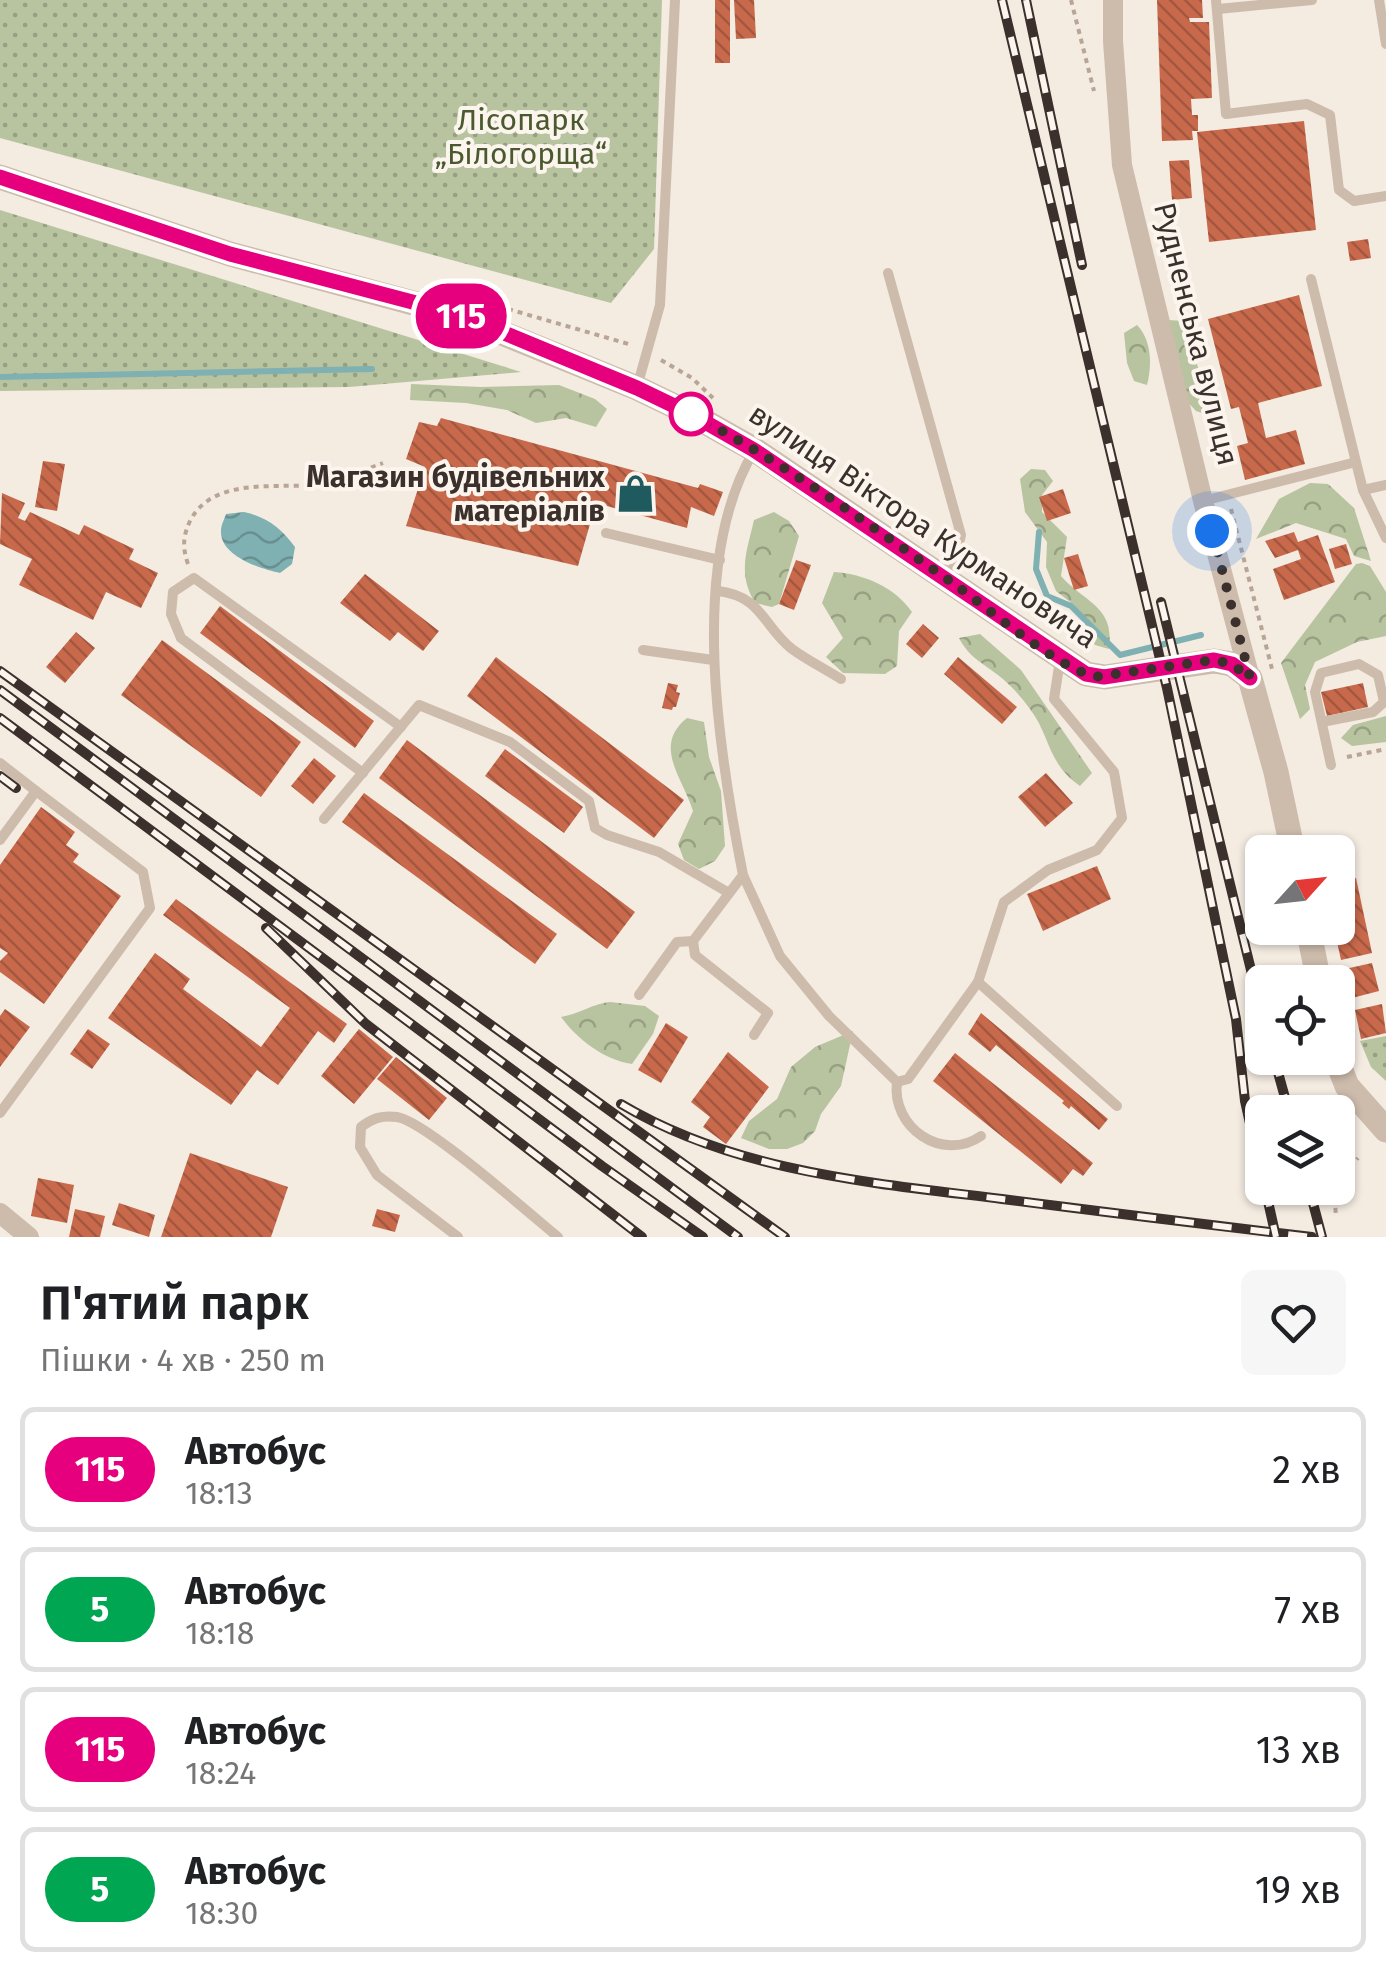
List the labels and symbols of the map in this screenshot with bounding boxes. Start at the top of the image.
park label: Лісопарк „Білогорща“ [435,102,607,172]
street label: Рудненська вулиця [1146,199,1246,469]
line badge: 115 [404,284,518,348]
unlabelled marker [670,393,712,435]
street label: вулиця Віктора Курмановича [742,396,1104,656]
place label: Магазин будівельних матеріалів [306,459,606,529]
shop icon: Магазин будівельних матеріалів [614,473,656,515]
your location [1187,506,1237,556]
north arrow [1245,835,1355,945]

